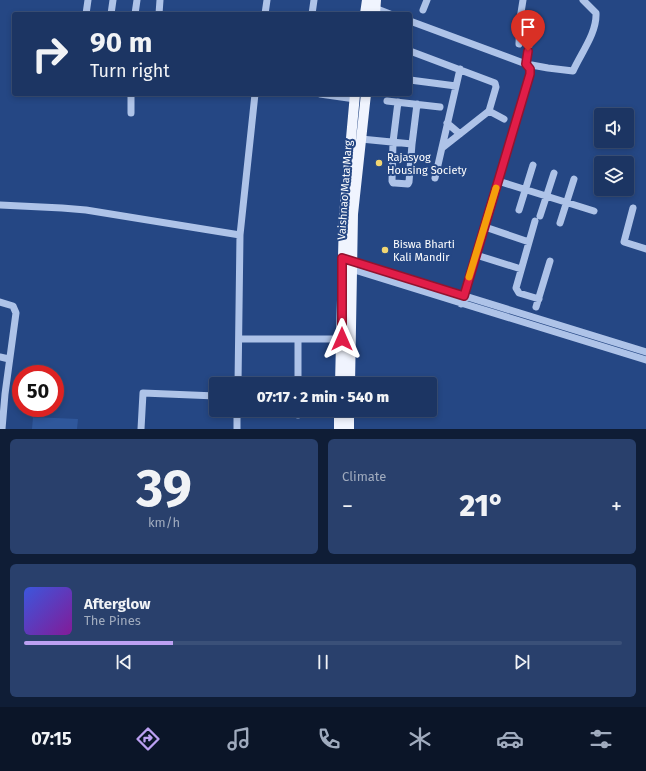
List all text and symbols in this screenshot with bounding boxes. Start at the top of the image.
pin [511,10,545,51]
icon: arrive [517,16,539,38]
text: 90 m [90,26,152,59]
icon: right [24,28,76,80]
text: Turn right [90,60,170,82]
map controls [594,108,634,196]
button: sound [594,108,634,148]
street label: Vaishnao Mata Marg [335,139,355,240]
place label: Rajasyog Housing Society [387,151,467,177]
button: layers [594,156,634,196]
marker: Rajasyog Housing Society [374,158,384,168]
place label: Biswa Bharti Kali Mandir [393,238,455,264]
marker: Biswa Bharti Kali Mandir [380,245,390,255]
position arrow [321,318,363,360]
speed limit sign: 50 [12,365,64,417]
text: 07:17 · 2 min · 540 m [257,388,389,406]
text: 39 [136,457,192,520]
text: Climate [342,469,386,484]
text: 21° [460,488,504,524]
text: − [342,493,353,520]
text: + [611,493,622,520]
text: km/h [148,515,180,530]
text: Afterglow [84,595,150,613]
text: The Pines [84,613,141,628]
icon: previous [113,651,135,673]
icon: pause [312,651,334,673]
icon: next [511,651,533,673]
icon: directions [134,725,162,753]
icon: music [225,725,253,753]
icon: phone [315,725,343,753]
icon: climate [406,725,434,753]
icon: car [496,725,524,753]
icon: filters [587,725,615,753]
text: 07:15 [31,728,72,750]

